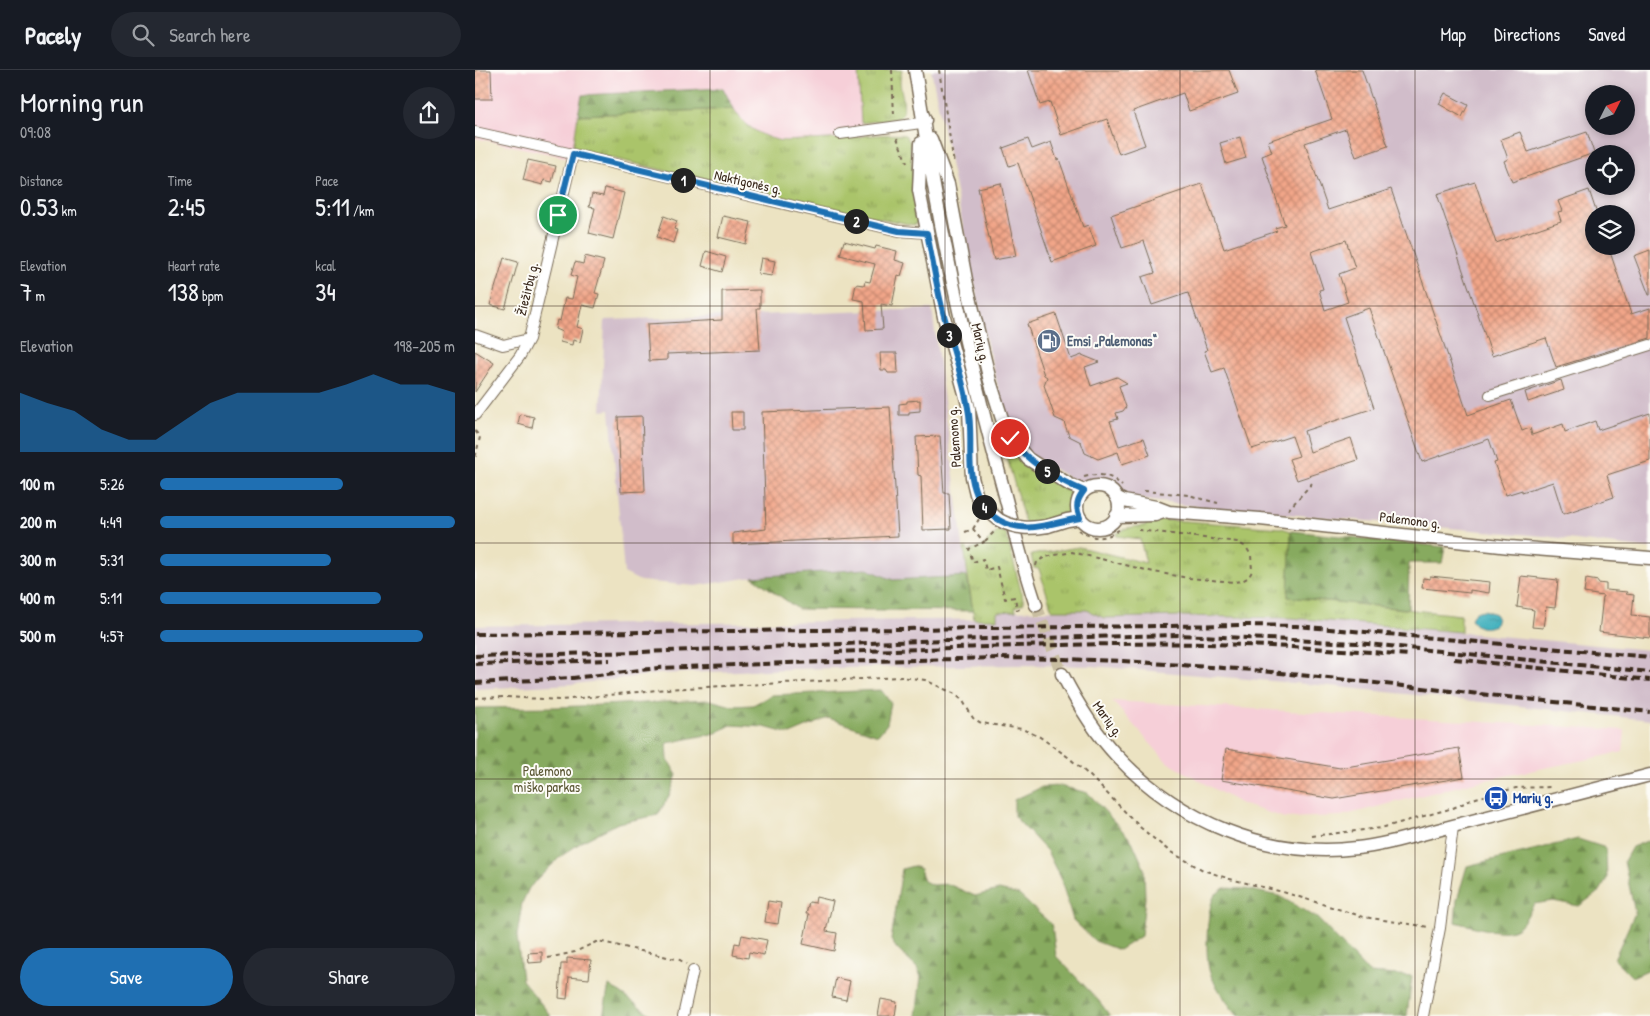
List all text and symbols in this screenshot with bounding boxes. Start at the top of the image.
search box [111,12,461,57]
text: Pacely [25,19,81,51]
icon: search [129,21,157,49]
text: Search here [169,22,251,48]
text: Map [1441,22,1466,47]
text: Directions [1494,22,1560,47]
text: Saved [1588,22,1625,47]
text: Morning run [20,83,144,121]
north arrow [1585,85,1635,135]
map controls [1585,85,1635,255]
button: share [403,87,455,139]
text: 09:08 [20,121,51,143]
button: locate [1585,145,1635,195]
street label: Naktigonės g. [712,165,784,199]
pin: 1 [671,168,695,192]
text: Distance [20,171,63,190]
text: Time [168,171,192,190]
text: Pace [315,171,339,190]
text: 1 [681,171,686,190]
text: 0.53 [20,190,58,224]
text: 2:45 [168,190,205,224]
text: 5:11 [315,190,350,224]
pin [537,194,579,236]
text: km [58,201,77,220]
text: /km [350,201,374,220]
icon: arrive [544,201,572,229]
button: layers [1585,205,1635,255]
pin: 2 [843,208,869,234]
text: 2 [853,212,860,231]
text: Elevation [20,256,67,275]
text: Heart rate [168,256,220,275]
text: kcal [315,256,336,275]
street label: Žiežirbų g. [511,260,543,318]
text: 7 [20,275,32,309]
text: 138 [168,275,199,309]
text: 34 [315,275,336,309]
text: m [32,286,45,305]
text: bpm [199,286,223,305]
street label: Marių g. [967,321,995,365]
pin: 3 [937,322,961,348]
text: 3 [946,326,953,345]
fuel station icon: Emsi „Palemonas“ [1036,328,1062,354]
place label: Emsi „Palemonas“ [1067,331,1158,350]
text: Elevation [20,335,73,357]
text: 198–205 m [394,335,455,357]
street label: Palemono g. [942,406,966,468]
pin [989,417,1031,459]
icon: check [996,424,1024,452]
pin: 5 [1035,458,1059,484]
text: 5 [1045,462,1050,481]
text: 100 m [20,473,55,495]
text: 5:26 [100,473,124,495]
pin: 4 [971,494,997,520]
text: 4 [982,498,987,517]
street label: Palemono g. [1378,506,1442,534]
text: 200 m [20,511,56,533]
text: 4:49 [100,511,122,533]
text: 300 m [20,549,56,571]
text: 5:31 [100,549,123,571]
text: 400 m [20,587,55,609]
text: 5:11 [100,587,122,609]
text: 500 m [20,625,56,647]
text: 4:57 [100,625,124,647]
street label: Marių g. [1088,697,1128,741]
park label: Palemono miško parkas [514,761,580,797]
bus stop icon: Marių g. [1483,785,1509,811]
place label: Marių g. [1513,788,1553,809]
button: Save [20,948,233,1006]
button: Share [243,948,455,1006]

